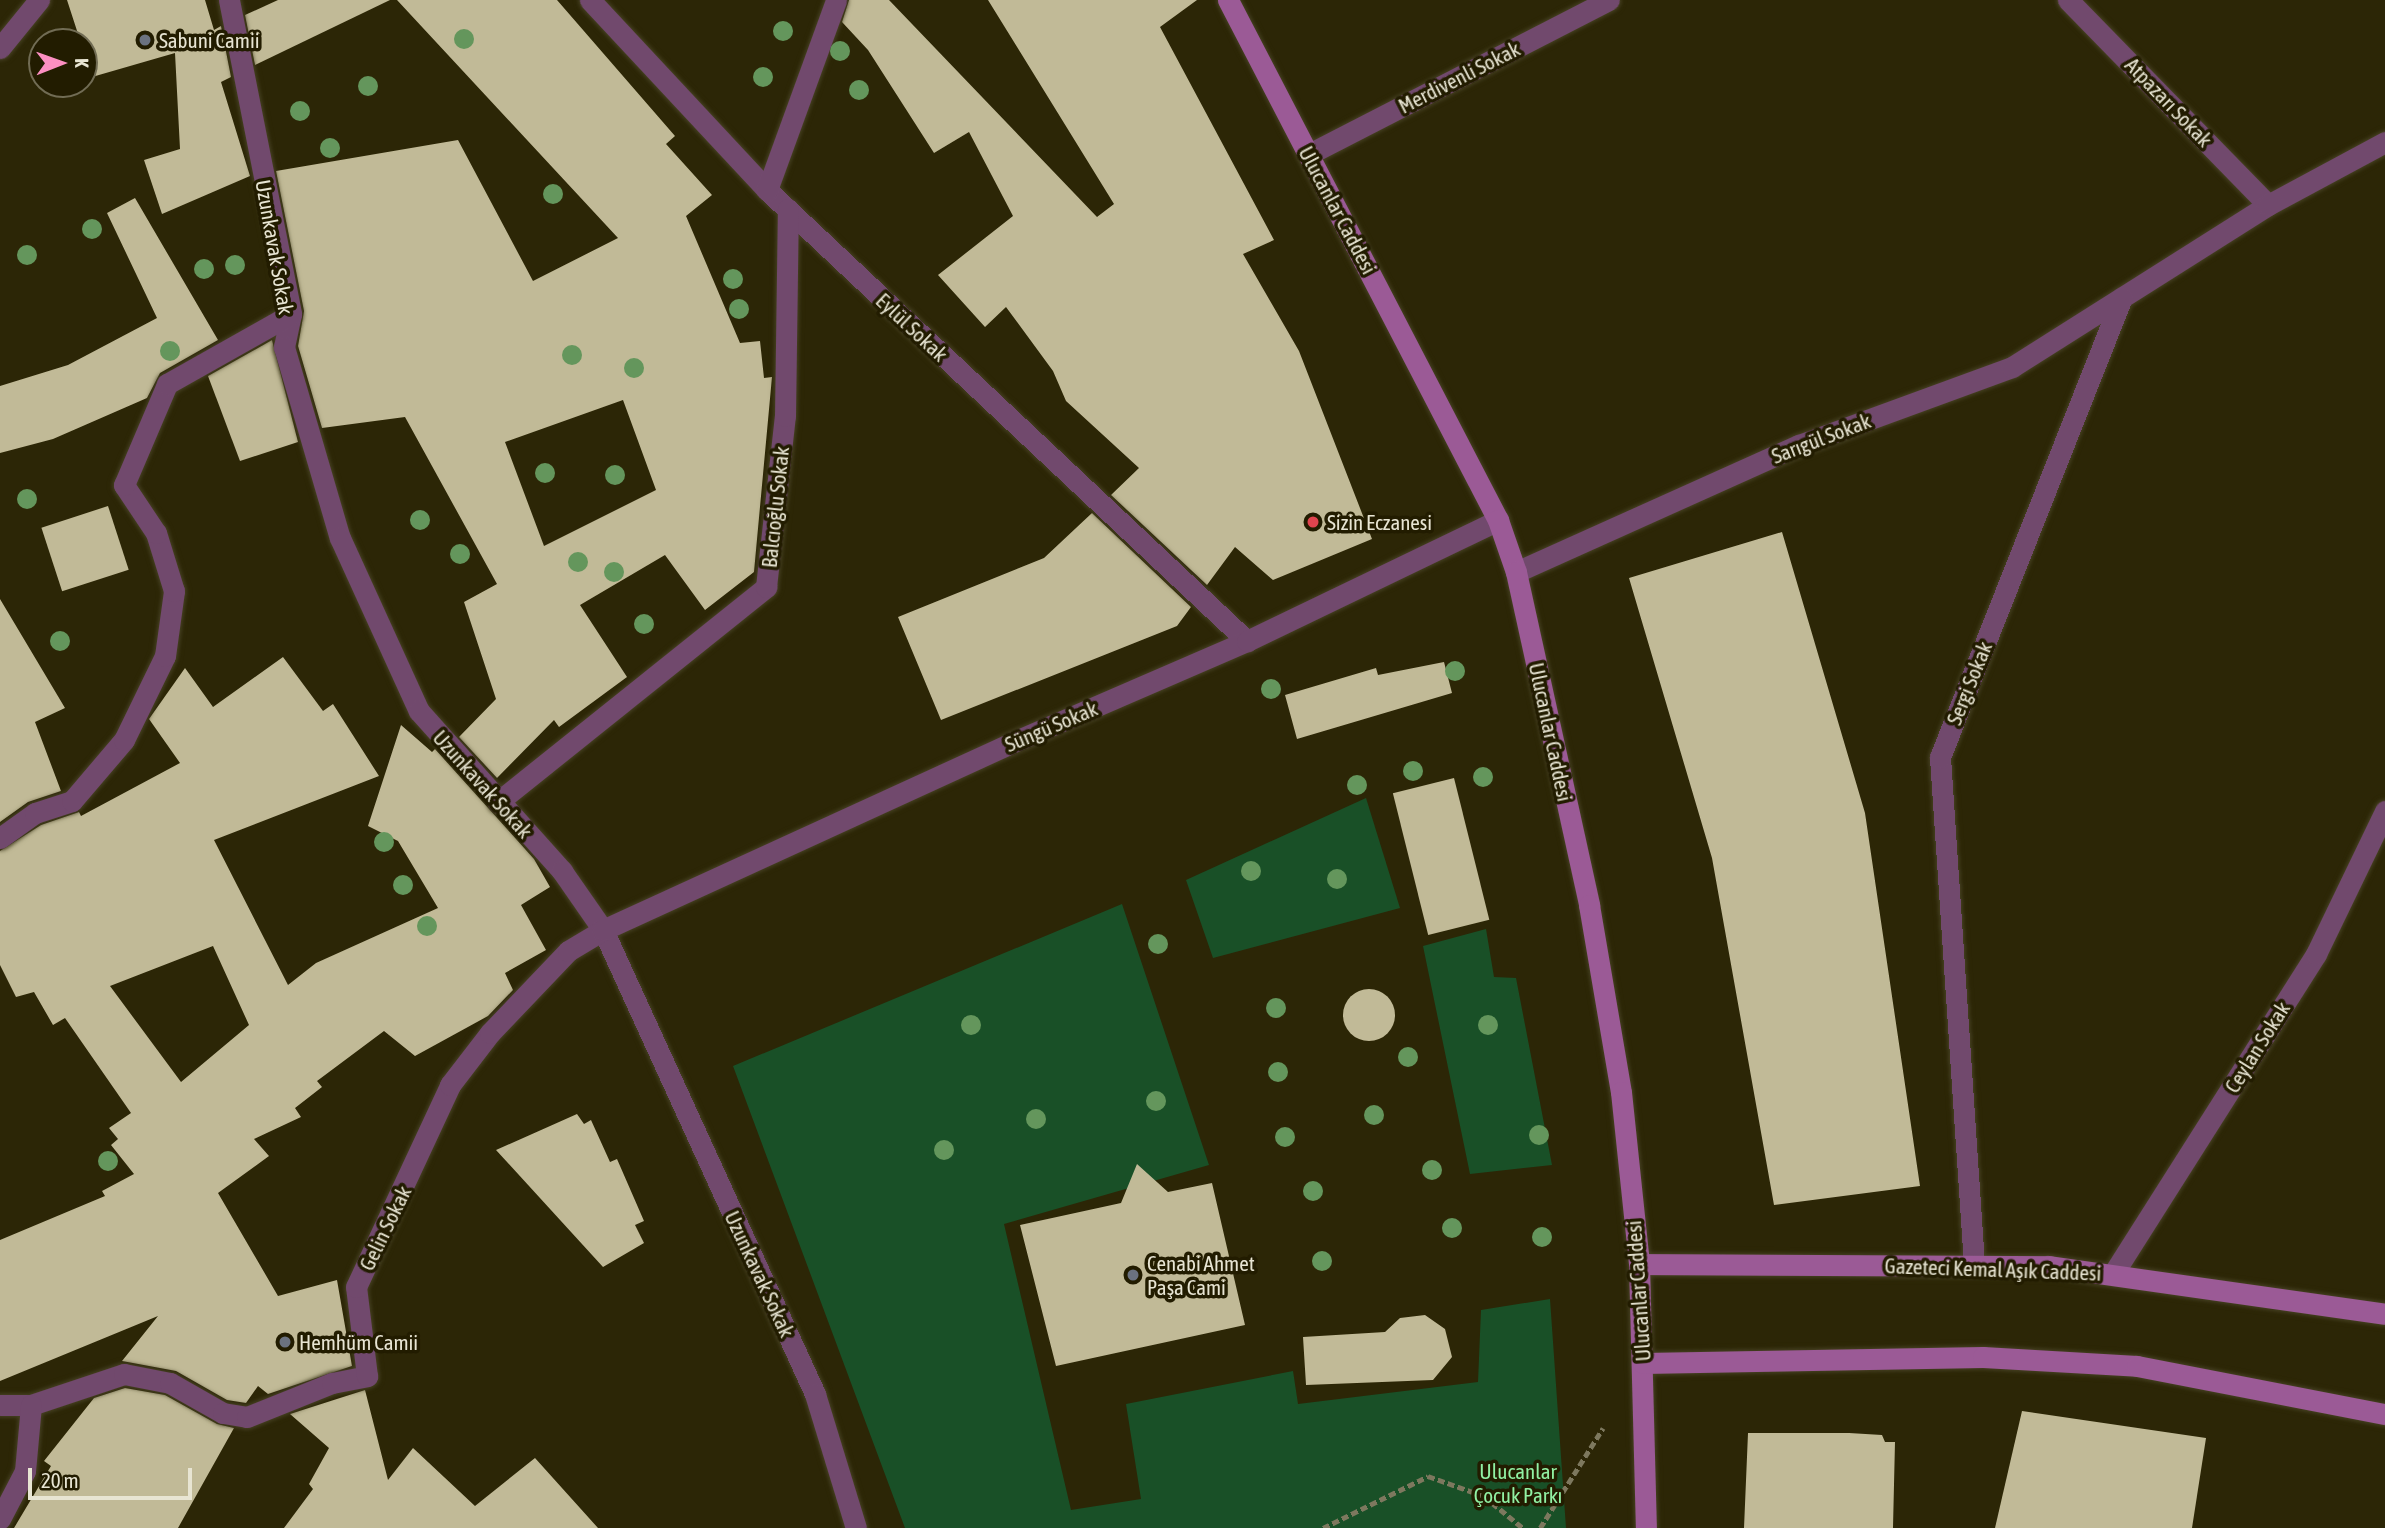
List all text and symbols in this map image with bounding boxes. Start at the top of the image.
place label: Sabuni Camii [159,27,260,53]
north arrow [28,28,98,98]
marker: Sabuni Camii [137,32,153,48]
street label: Merdivenli Sokak [1394,36,1524,118]
street label: Atpazarı Sokak [2120,52,2218,152]
text: K [71,58,93,68]
street label: Ulucanlar Caddesi [1294,142,1382,278]
street label: Uzunkavak Sokak [251,178,299,316]
street label: Eylül Sokak [871,288,953,366]
street label: Sarıgül Sokak [1768,408,1874,468]
street label: Balcıoğlu Sokak [756,445,794,569]
place label: Sizin Eczanesi [1327,509,1432,535]
marker: Sizin Eczanesi [1305,514,1321,530]
street label: Sergi Sokak [1941,638,1997,728]
street label: Ulucanlar Caddesi [1524,660,1578,804]
street label: Süngü Sokak [1001,695,1101,757]
street label: Uzunkavak Sokak [428,725,538,843]
street label: Ceylan Sokak [2219,997,2295,1097]
street label: Gelin Sokak [354,1182,416,1274]
street label: Uzunkavak Sokak [720,1207,800,1341]
street label: Ulucanlar Caddesi [1621,1220,1655,1362]
place label: Cenabi Ahmet Paşa Cami [1147,1250,1255,1300]
street label: Gazeteci Kemal Aşık Caddesi [1884,1253,2102,1285]
marker: Cenabi Ahmet Paşa Cami [1125,1267,1141,1283]
place label: Hemhüm Camii [299,1329,418,1355]
marker: Hemhüm Camii [277,1334,293,1350]
scale bar [32,1454,196,1498]
park label: Ulucanlar Çocuk Parkı [1474,1458,1562,1508]
text: 20 m [41,1468,79,1492]

